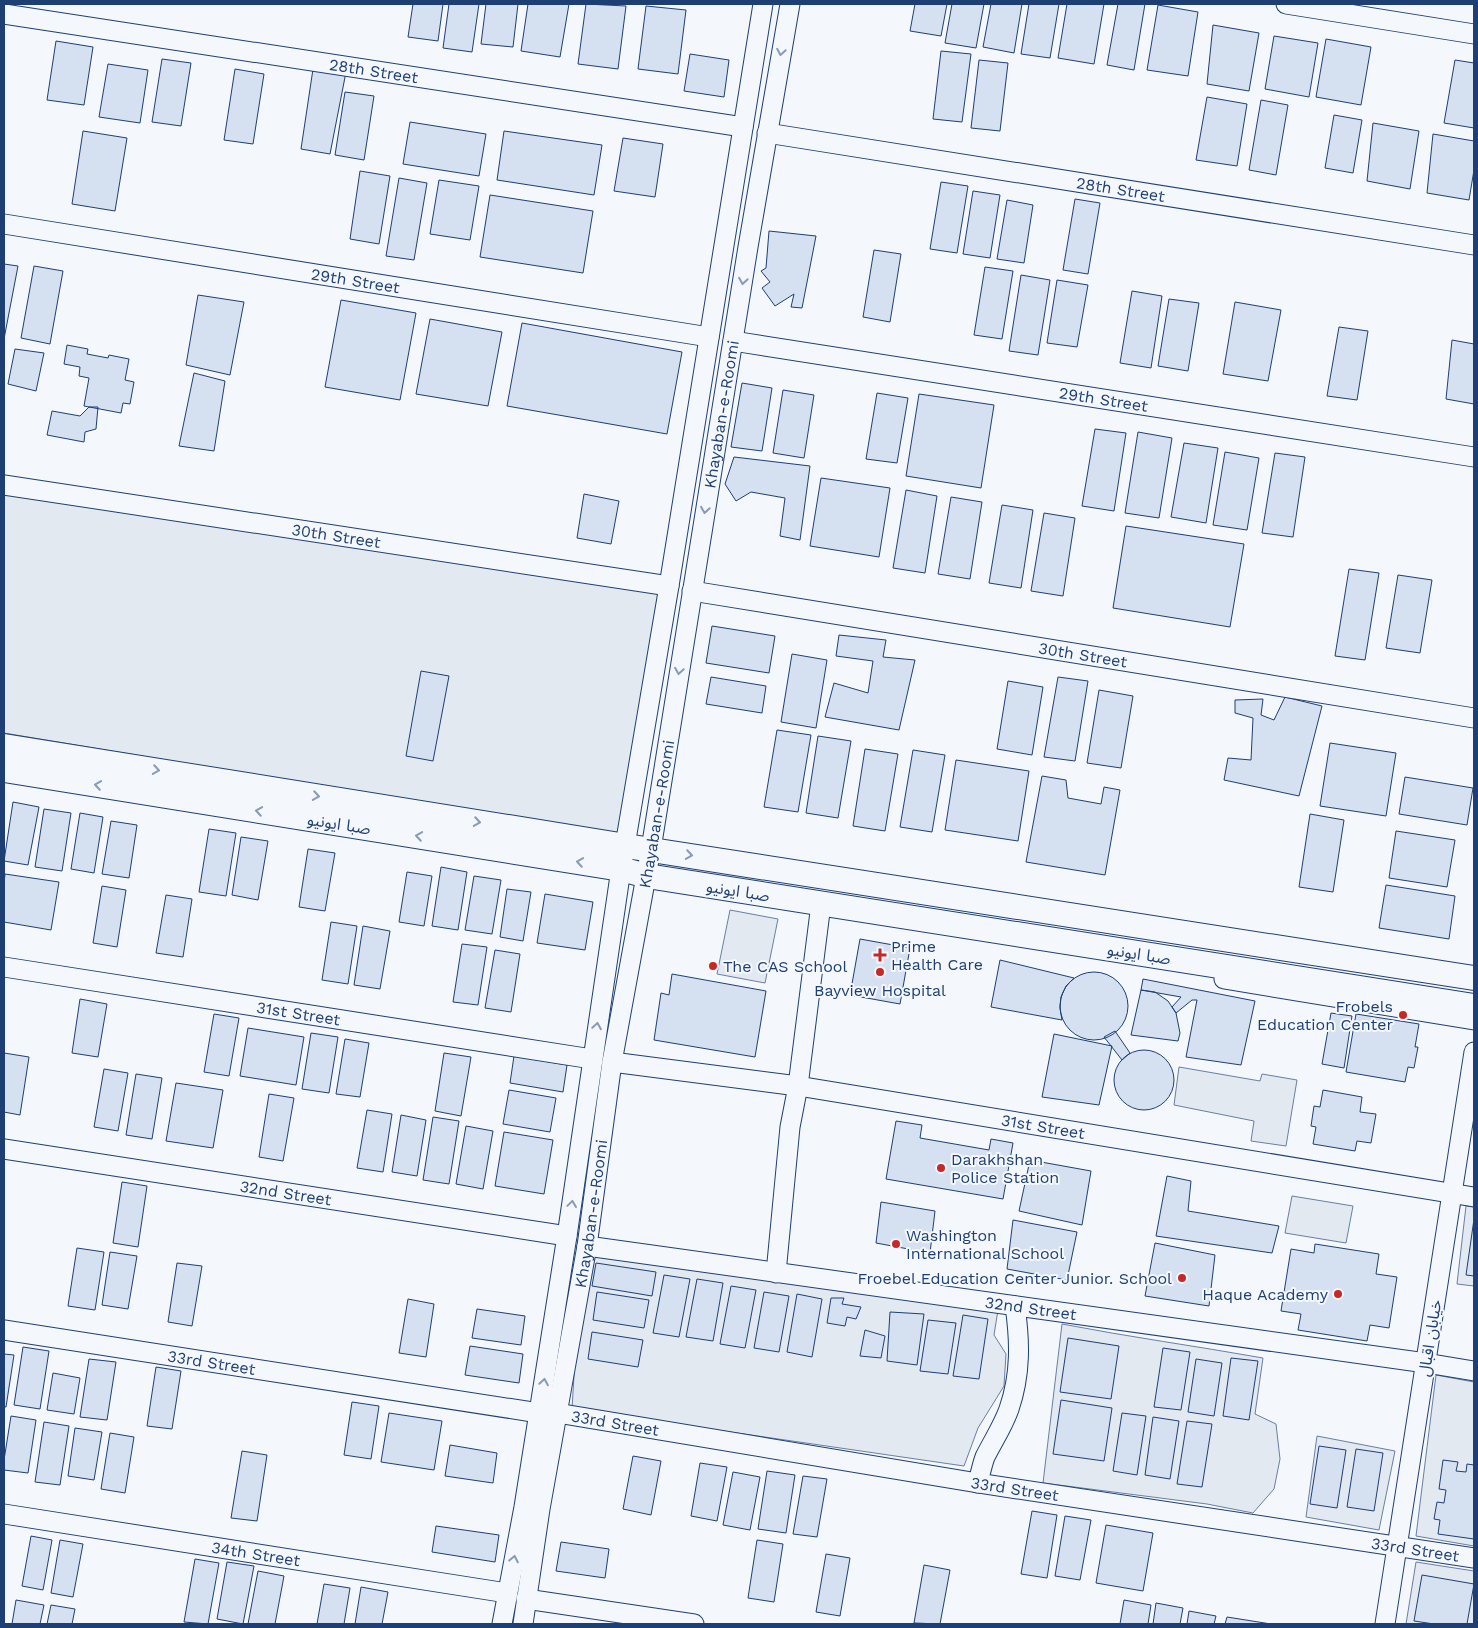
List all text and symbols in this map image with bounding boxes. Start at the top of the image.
one-way arrow [777,47,787,56]
street label: 28th Street [328,54,420,87]
street label: 28th Street [1075,173,1167,205]
street label: 29th Street [310,264,401,297]
one-way arrow [738,277,748,285]
street label: Khayaban-e-Roomi [700,339,742,490]
street label: 29th Street [1058,383,1149,415]
one-way arrow [701,506,711,515]
street label: 30th Street [290,519,382,552]
street label: 30th Street [1037,638,1129,671]
one-way arrow [675,667,685,675]
street label: Khayaban-e-Roomi [635,739,678,890]
one-way arrow [151,765,160,775]
one-way arrow [94,781,103,791]
one-way arrow [312,790,320,801]
one-way arrow [255,806,263,816]
street label: صبا ایونیو [306,810,372,838]
one-way arrow [472,816,481,826]
one-way arrow [415,832,424,842]
one-way arrow [685,850,693,860]
one-way arrow [575,857,583,868]
street label: صبا ایونیو [705,877,771,905]
place label: Prime Health Care [891,937,983,974]
street label: صبا ایونیو [1106,940,1172,968]
marker: Prime Health Care [873,948,887,962]
place label: The CAS School [723,957,847,976]
marker: The CAS School [707,960,719,972]
marker: Bayview Hospital [874,966,886,978]
place label: Bayview Hospital [814,981,946,1000]
street label: 31st Street [255,997,342,1029]
place label: Frobels Education Center [1257,997,1393,1034]
marker: Frobels Education Center [1397,1009,1409,1021]
one-way arrow [591,1021,602,1029]
street label: 31st Street [1000,1110,1087,1143]
street label: Khayaban-e-Roomi [570,1138,611,1289]
place label: Darakhshan Police Station [951,1150,1059,1187]
marker: Darakhshan Police Station [935,1162,947,1174]
street label: 32nd Street [239,1176,333,1209]
one-way arrow [566,1199,577,1207]
place label: Washington International School [906,1226,1064,1263]
marker: Washington International School [890,1238,902,1250]
place label: Froebel Education Center Junior. School [857,1269,1172,1288]
marker: Froebel Education Center Junior. School [1176,1272,1188,1284]
place label: Haque Academy [1202,1285,1329,1304]
marker: Haque Academy [1332,1288,1344,1300]
street label: 32nd Street [984,1292,1078,1324]
street label: خیابان اقبال [1415,1298,1446,1378]
street label: 33rd Street [166,1346,257,1378]
one-way arrow [538,1377,548,1386]
street label: 33rd Street [570,1406,661,1439]
street label: 33rd Street [969,1472,1060,1505]
street label: 33rd Street [1370,1533,1461,1565]
street label: 34th Street [210,1537,302,1570]
one-way arrow [508,1555,518,1563]

